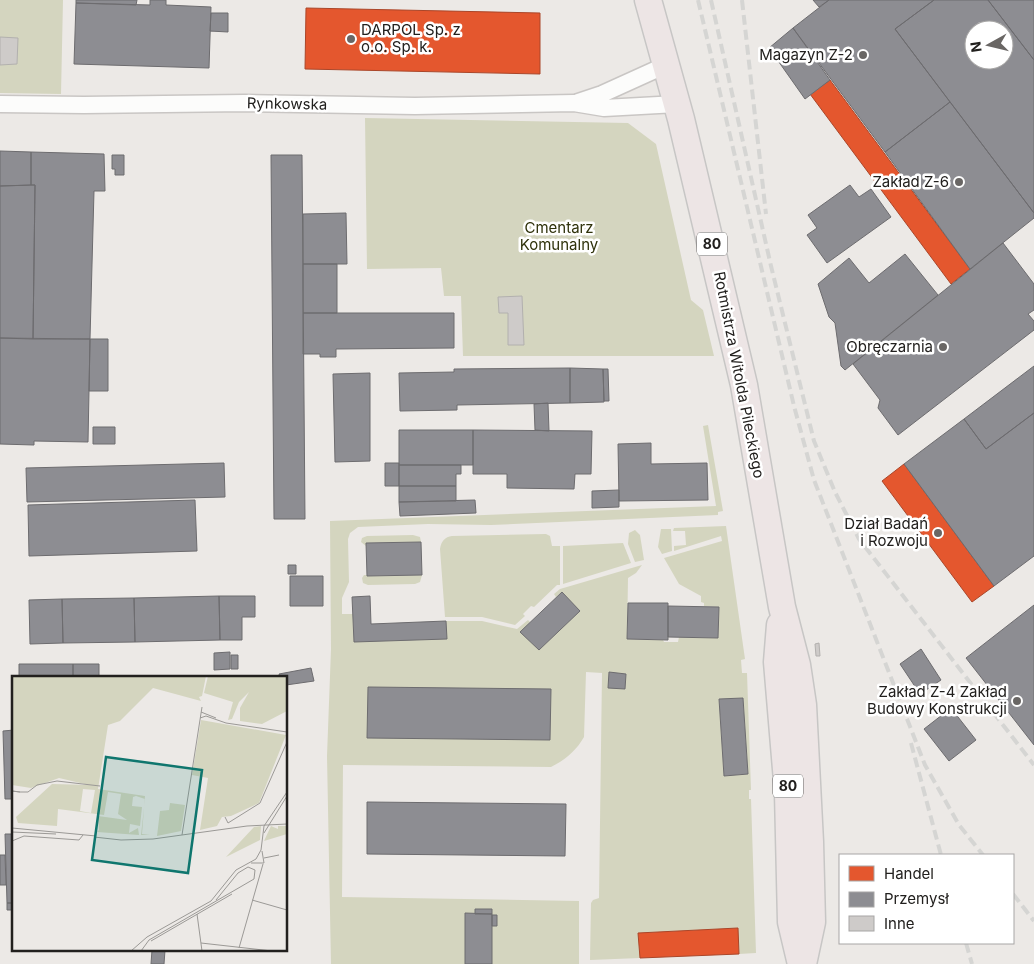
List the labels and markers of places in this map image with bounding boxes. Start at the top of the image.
place label: DARPOL Sp. z o.o. Sp. k. [361,20,461,56]
marker: DARPOL Sp. z o.o. Sp. k. [345,33,357,45]
place label: Magazyn Z-2 [759,45,853,64]
marker: Magazyn Z-2 [857,49,869,61]
place label: Zakład Z-6 [872,172,949,191]
marker: Zakład Z-6 [953,176,965,188]
place label: Obręczarnia [846,337,933,356]
marker: Obręczarnia [937,341,949,353]
place label: Dział Badań i Rozwoju [844,514,928,550]
marker: Dział Badań i Rozwoju [932,527,944,539]
place label: Zakład Z-4 Zakład Budowy Konstrukcji [867,682,1007,718]
marker: Zakład Z-4 Zakład Budowy Konstrukcji [1011,695,1023,707]

